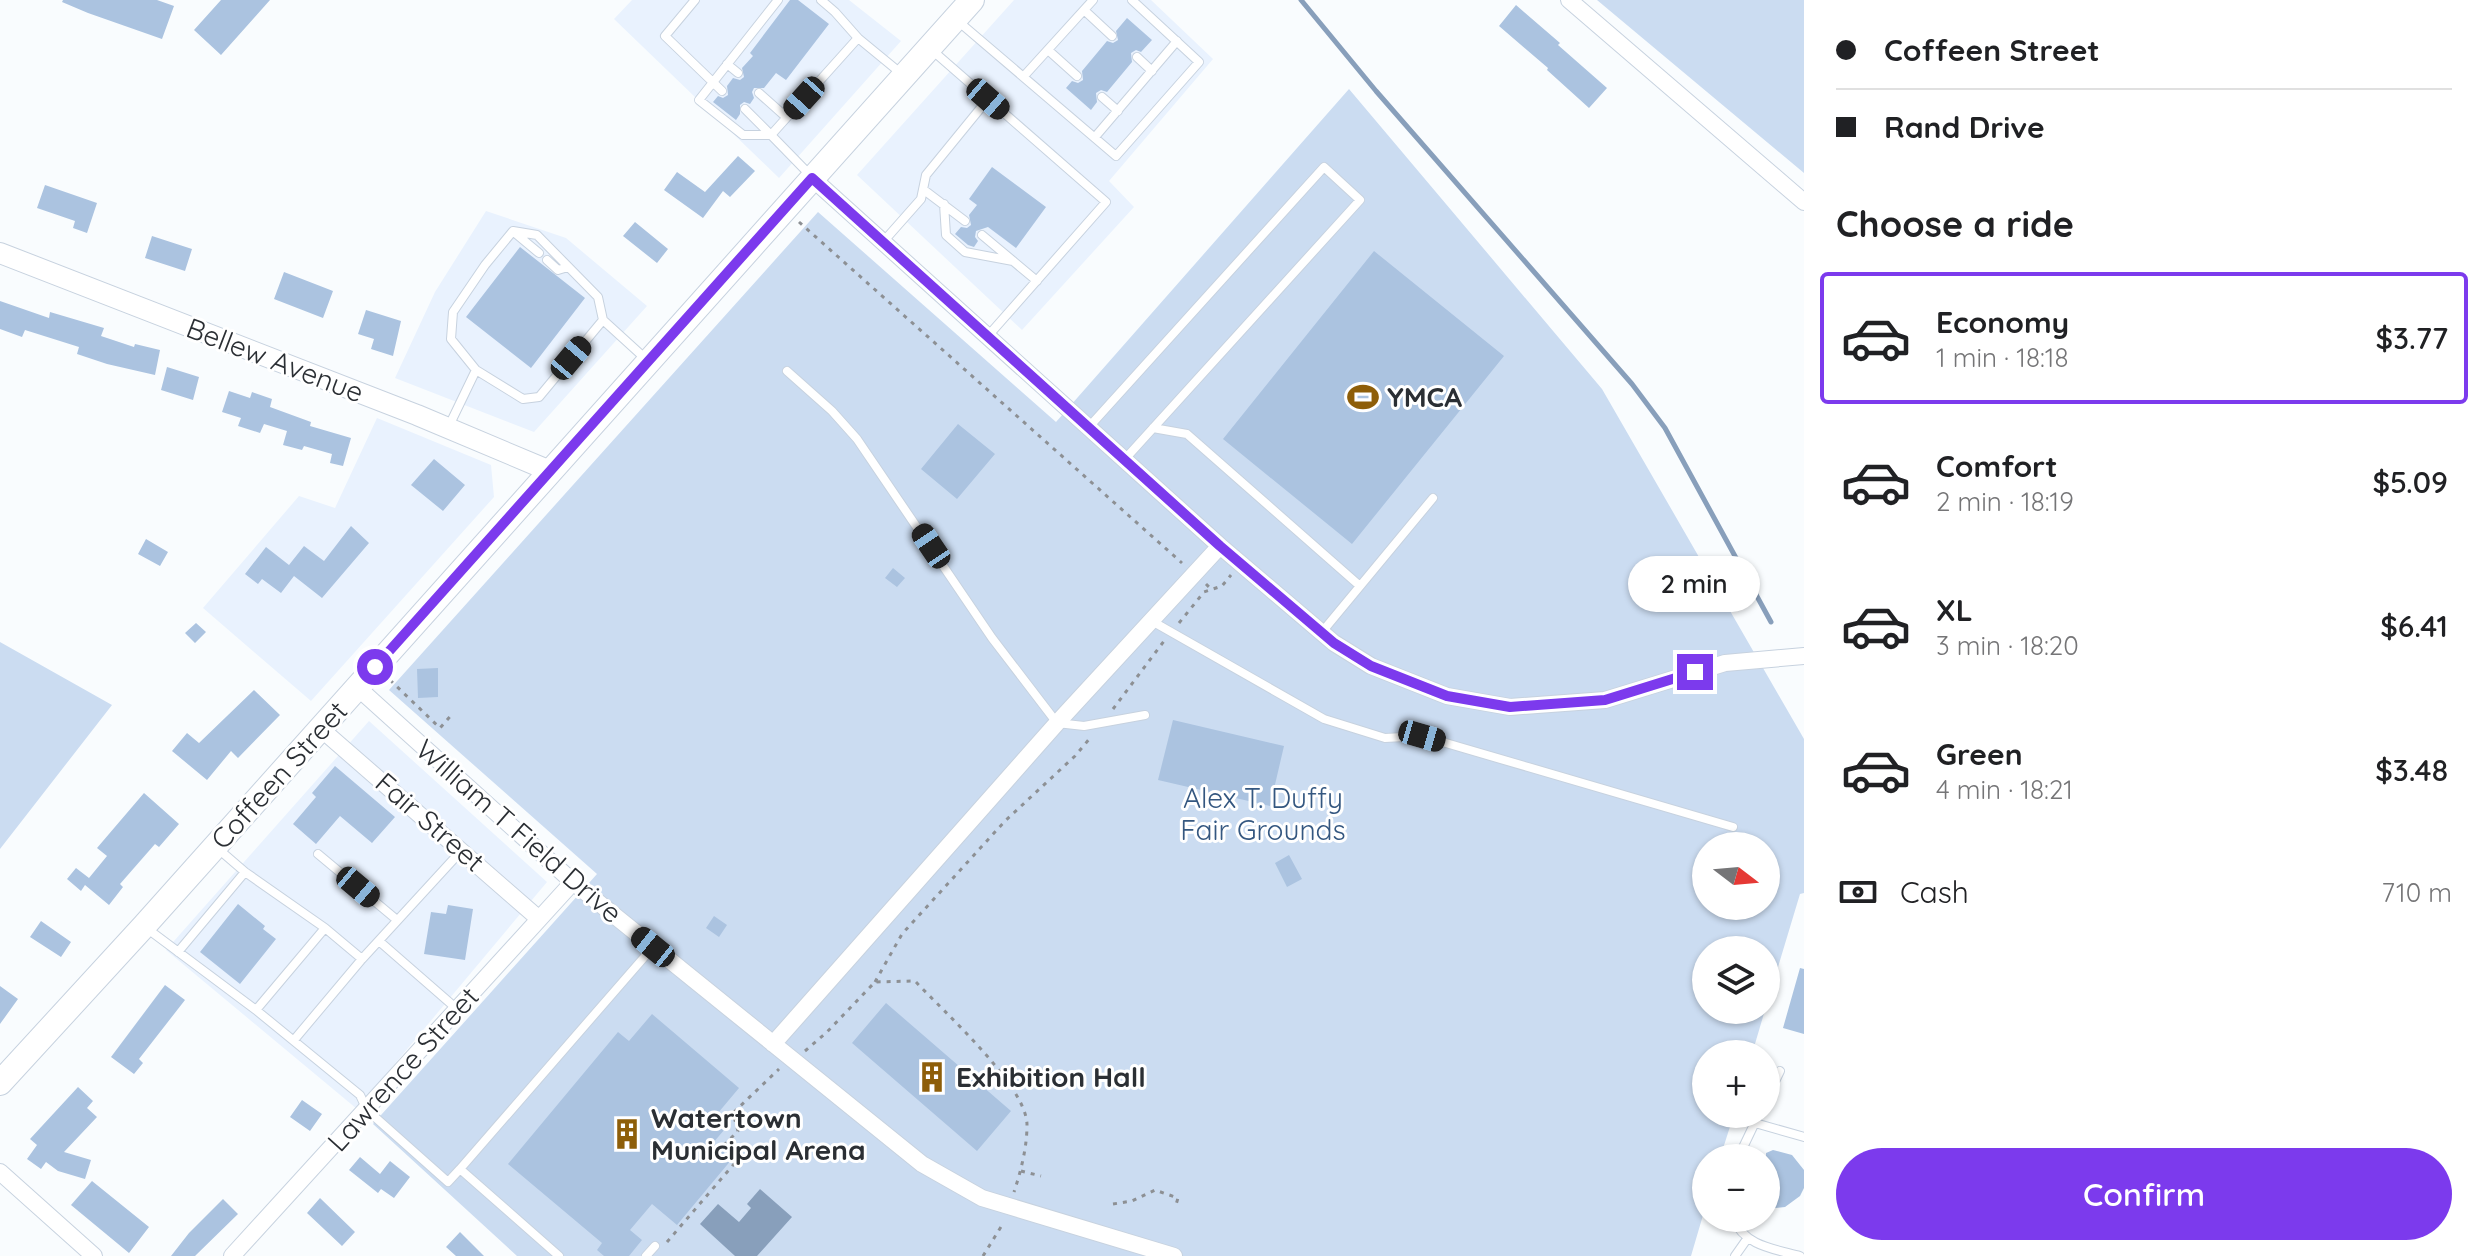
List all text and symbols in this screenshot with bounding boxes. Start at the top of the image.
text: Coffeen Street [1884,31,2100,69]
car [779,72,829,124]
car [962,74,1014,124]
text: Rand Drive [1884,108,2045,146]
text: Choose a ride [1836,201,2074,246]
icon: car [1840,302,1912,374]
text: Economy [1936,303,2069,341]
street label: Bellew Avenue [182,310,369,409]
text: $3.77 [2375,319,2448,357]
car [546,332,596,384]
text: 1 min · 18:18 [1936,341,2068,374]
place label: YMCA [1387,379,1462,414]
sports icon: YMCA [1346,380,1380,414]
icon: car [1840,446,1912,518]
text: Comfort [1936,447,2057,485]
text: $5.09 [2373,463,2448,501]
text: 2 min · 18:19 [1936,485,2074,518]
car [908,519,954,573]
callout: 2 min [1629,556,1761,612]
text: 2 min [1660,567,1728,600]
icon: car [1840,590,1912,662]
text: XL [1936,591,1973,629]
text: $6.41 [2380,607,2448,645]
text: 3 min · 18:20 [1936,629,2079,662]
route start [357,649,393,685]
route end [1677,654,1713,690]
street label: Coffeen Street [203,693,354,856]
car [1396,718,1448,754]
street label: William T Field Drive [409,731,630,930]
icon: car [1840,734,1912,806]
text: Green [1936,735,2023,773]
text: $3.48 [2375,751,2448,789]
street label: Fair Street [369,765,492,879]
text: 4 min · 18:21 [1936,773,2073,806]
park label: Alex T. Duffy Fair Grounds [1180,780,1346,847]
north arrow [1692,832,1780,920]
map controls [1692,832,1780,1232]
car [332,862,384,912]
icon: cash [1836,870,1880,914]
text: Cash [1900,873,1969,911]
text: 710 m [2382,876,2452,909]
car [627,923,679,971]
button: layers [1692,936,1780,1024]
street label: Lawrence Street [320,979,486,1158]
button: + [1692,1040,1780,1128]
place label: Exhibition Hall [956,1059,1146,1094]
building icon: Exhibition Hall [915,1060,949,1094]
place label: Watertown Municipal Arena [651,1100,866,1167]
building icon: Watertown Municipal Arena [610,1117,644,1151]
button: − [1692,1144,1780,1232]
button: Confirm [1836,1148,2452,1240]

